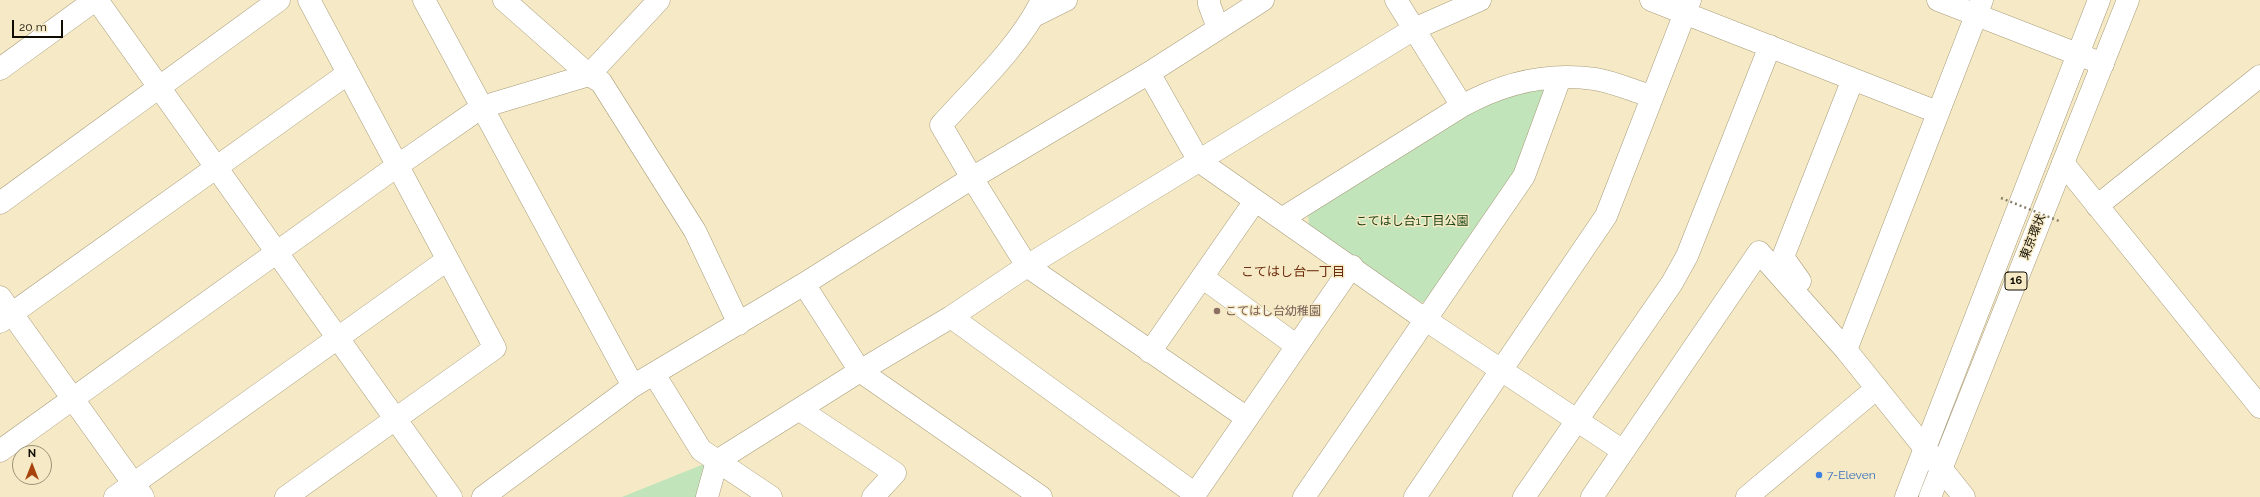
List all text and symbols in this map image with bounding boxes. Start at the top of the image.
scale bar [14,12,65,38]
text: 20 m [19,20,47,34]
street label: 東京環状 [2017,212,2049,262]
park label: こてはし台1丁目公園 [1355,214,1469,228]
district label: こてはし台一丁目 [1241,264,1345,280]
road number: 16 [2005,272,2027,290]
place label: こてはし台幼稚園 [1225,304,1321,318]
marker: こてはし台幼稚園 [1212,306,1222,316]
north arrow [12,445,52,485]
text: N [28,447,36,460]
place label: 7-Eleven [1827,468,1876,482]
marker: 7-Eleven [1814,470,1824,480]

